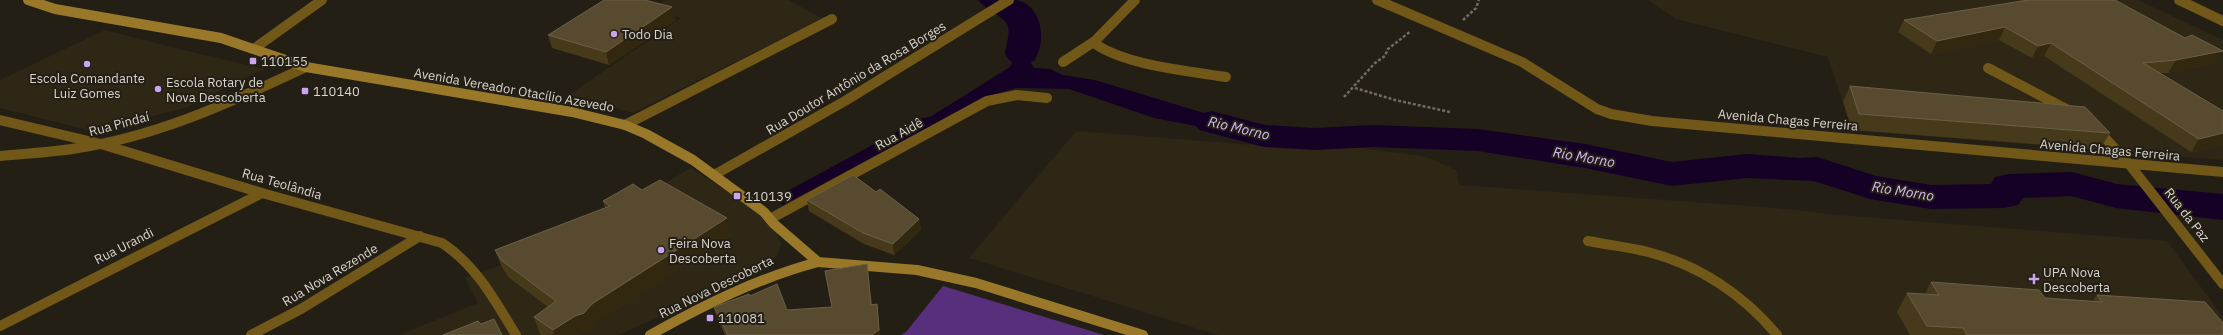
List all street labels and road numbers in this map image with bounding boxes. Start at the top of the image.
street label: Rua Doutor Antônio da Rosa Borges [763,17,949,139]
street label: Avenida Vereador Otacílio Azevedo [413,64,615,116]
street label: Avenida Chagas Ferreira [1717,105,1859,135]
street label: Rua Pindaí [87,108,152,140]
street label: Rua Aidê [872,114,926,154]
street label: Avenida Chagas Ferreira [2039,135,2181,165]
street label: Rua Teolândia [240,164,324,204]
street label: Rua da Paz [2161,185,2213,245]
street label: Rua Urandi [91,224,157,268]
street label: Rua Nova Rezende [279,240,381,310]
street label: Rua Nova Descoberta [656,252,776,322]

